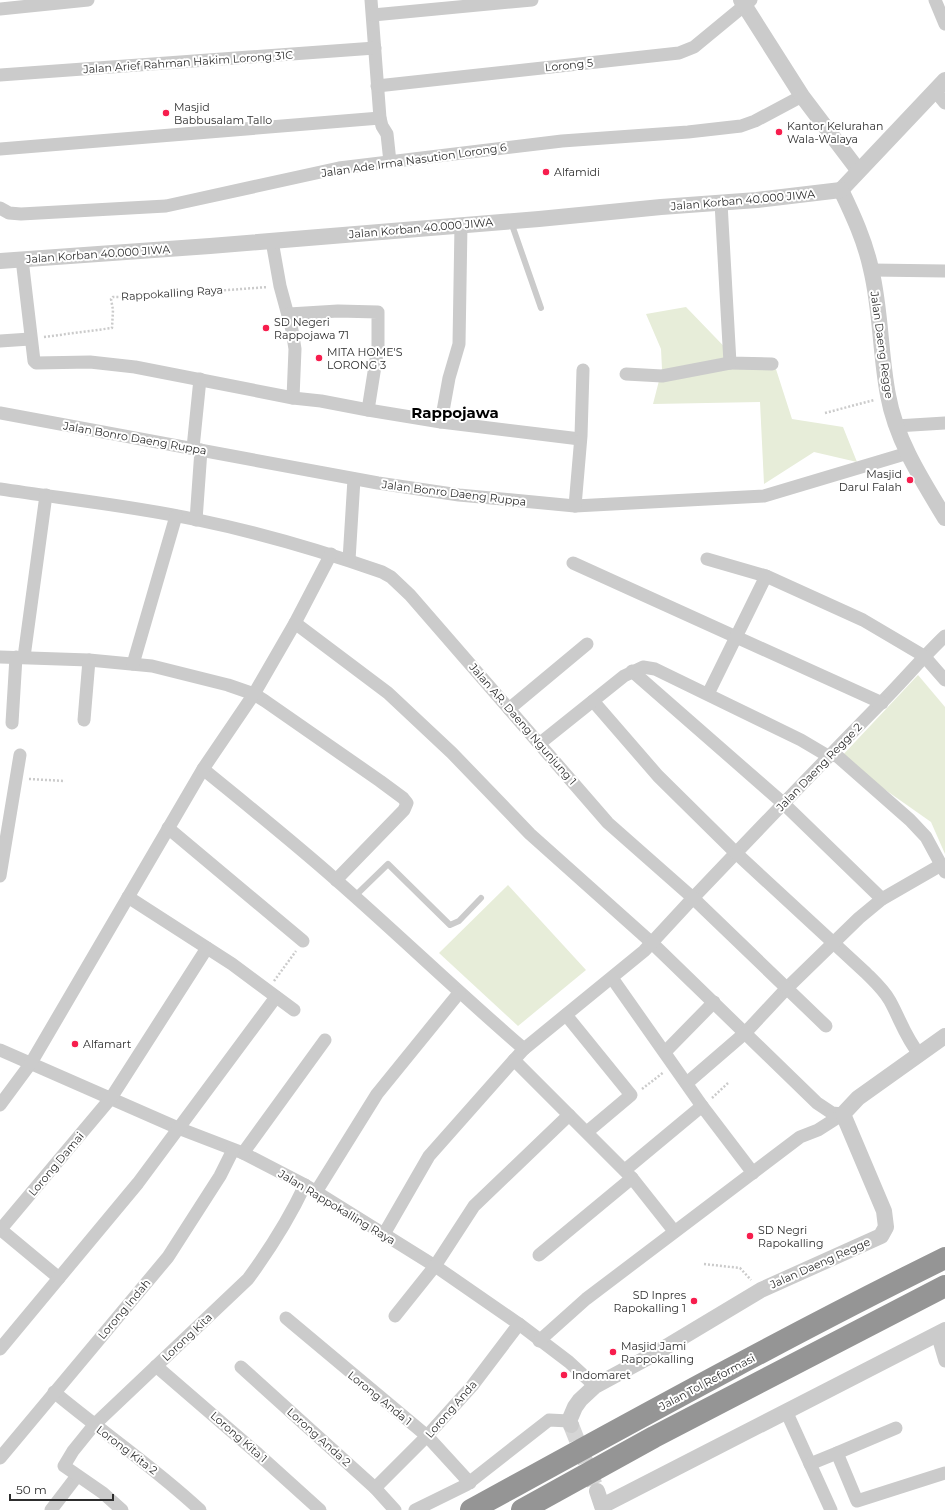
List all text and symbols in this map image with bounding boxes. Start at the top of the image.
street label: Jalan Arief Rahman Hakim Lorong 31C [82,48,294,76]
street label: Lorong 5 [544,56,594,74]
place label: Masjid Babbusalam Tallo [174,100,272,127]
marker: Masjid Babbusalam Tallo [161,108,171,118]
place label: Kantor Kelurahan Wala-Walaya [787,119,883,146]
marker: Kantor Kelurahan Wala-Walaya [774,127,784,137]
street label: Jalan Ade Irma Nasution Lorong 6 [319,140,508,180]
place label: Alfamidi [554,165,600,179]
marker: Alfamidi [541,167,551,177]
street label: Jalan Korban 40.000 JIWA [669,187,816,213]
street label: Jalan Korban 40.000 JIWA [347,215,494,241]
street label: Jalan Korban 40.000 JIWA [24,242,171,266]
street label: Rappokalling Raya [120,282,224,304]
street label: Jalan Daeng Regge [867,289,897,400]
place label: SD Negeri Rappojawa 71 [274,315,349,342]
marker: SD Negeri Rappojawa 71 [261,323,271,333]
place label: MITA HOME'S LORONG 3 [327,345,403,372]
marker: MITA HOME'S LORONG 3 [314,353,324,363]
district label: Rappojawa [411,403,499,422]
street label: Jalan Bonro Daeng Ruppa [61,418,208,458]
place label: Masjid Darul Falah [839,467,902,494]
marker: Masjid Darul Falah [905,475,915,485]
street label: Jalan Bonro Daeng Ruppa [380,477,527,509]
street label: Jalan AR. Daeng Ngunjung 1 [466,660,580,788]
street label: Jalan Daeng Regge 2 [773,720,865,815]
place label: Alfamart [83,1037,132,1051]
marker: Alfamart [70,1039,80,1049]
street label: Lorong Damai [25,1129,87,1199]
street label: Jalan Rappokalling Raya [275,1166,398,1248]
place label: SD Negri Rapokalling [758,1223,824,1250]
marker: SD Negri Rapokalling [745,1231,755,1241]
street label: Jalan Daeng Regge [767,1234,873,1292]
street label: Lorong Indah [95,1276,153,1342]
place label: SD Inpres Rapokalling 1 [614,1288,687,1315]
marker: SD Inpres Rapokalling 1 [689,1296,699,1306]
street label: Lorong Kita [159,1310,215,1364]
place label: Masjid Jami Rappokalling [621,1339,694,1366]
marker: Masjid Jami Rappokalling [608,1347,618,1357]
street label: Jalan Tol Reformasi [656,1351,757,1414]
street label: Lorong Anda 1 [345,1368,415,1428]
place label: Indomaret [572,1368,631,1382]
marker: Indomaret [559,1370,569,1380]
street label: Lorong Anda [422,1377,480,1441]
street label: Lorong Anda 2 [284,1405,354,1469]
street label: Lorong Kita 1 [208,1409,270,1465]
street label: Lorong Kita 2 [94,1422,160,1478]
scale bar [10,1476,113,1502]
text: 50 m [16,1482,47,1497]

